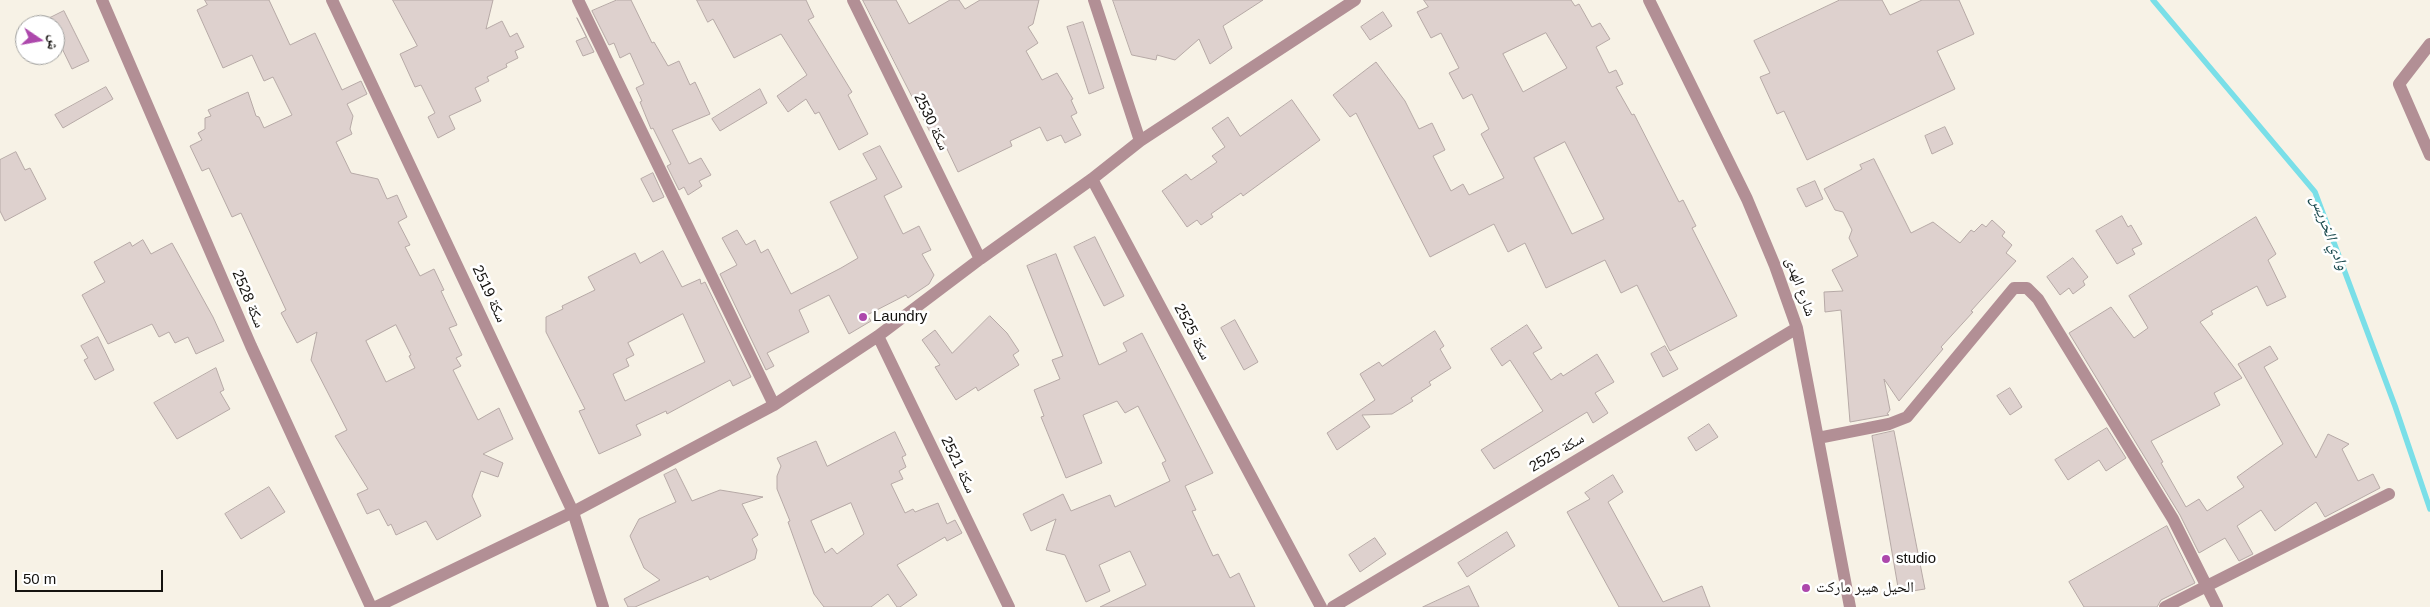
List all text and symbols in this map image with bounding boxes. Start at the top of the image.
north arrow [15,15,65,65]
text: ش [44,34,63,52]
street label: سكة 2530 [910,91,952,153]
water label: وادي الخريس [2306,193,2352,273]
street label: شارع الهدى [1781,255,1819,319]
street label: سكة 2519 [468,263,510,325]
street label: سكة 2528 [228,267,268,331]
street label: سكة 2525 [1170,301,1214,363]
place label: Laundry [873,308,927,326]
marker: Laundry [857,311,869,323]
street label: سكة 2525 [1526,430,1588,476]
street label: سكة 2521 [937,434,979,496]
place label: studio [1896,550,1936,568]
marker: studio [1880,553,1892,565]
scale bar [18,560,165,592]
text: 50 m [23,570,56,587]
place label: الحيل هيبر ماركت [1816,579,1914,597]
marker: الحيل هيبر ماركت [1800,582,1812,594]

